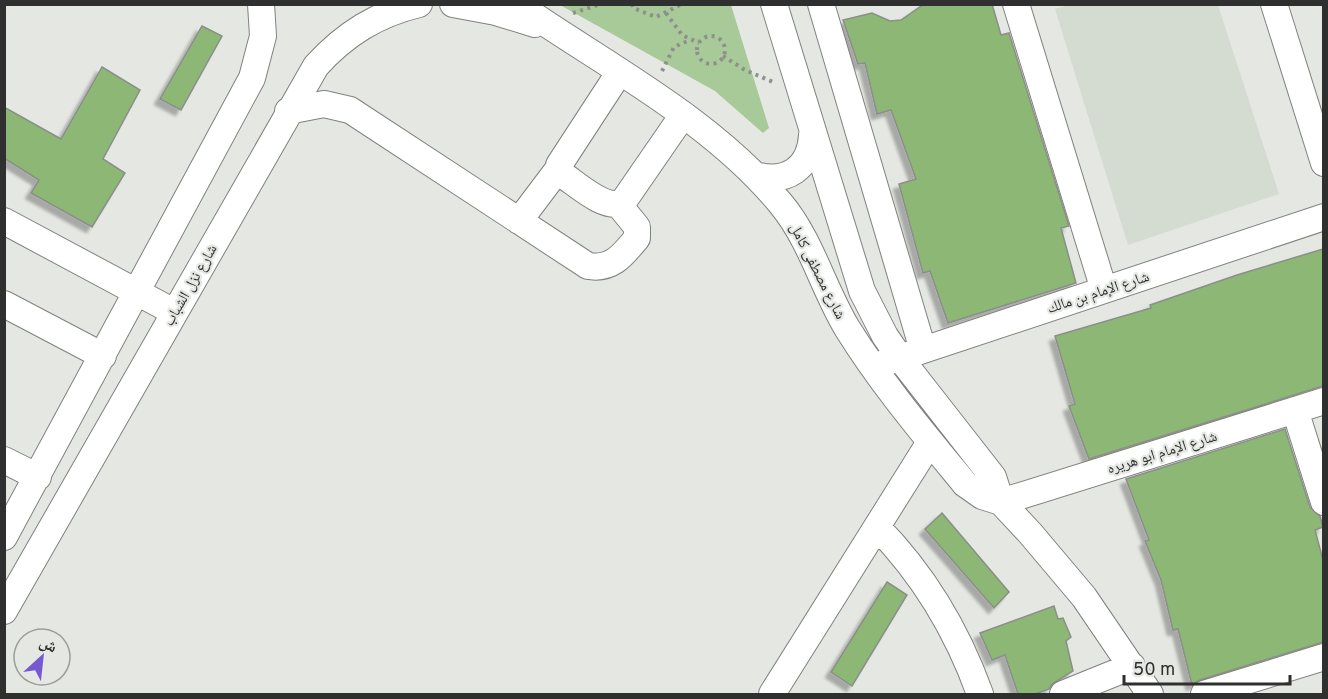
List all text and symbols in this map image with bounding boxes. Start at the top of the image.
street label: شارع مصطفى كامل [784,220,849,323]
street label: شارع نزل الشباب [160,241,222,330]
street label: شارع الإمام بن مالك [1045,268,1152,319]
street label: شارع الإمام ابو هريره [1105,428,1220,479]
north arrow [12,627,72,687]
text: ش [36,633,60,658]
scale bar [1124,648,1290,686]
text: 50 m [1133,659,1175,682]

